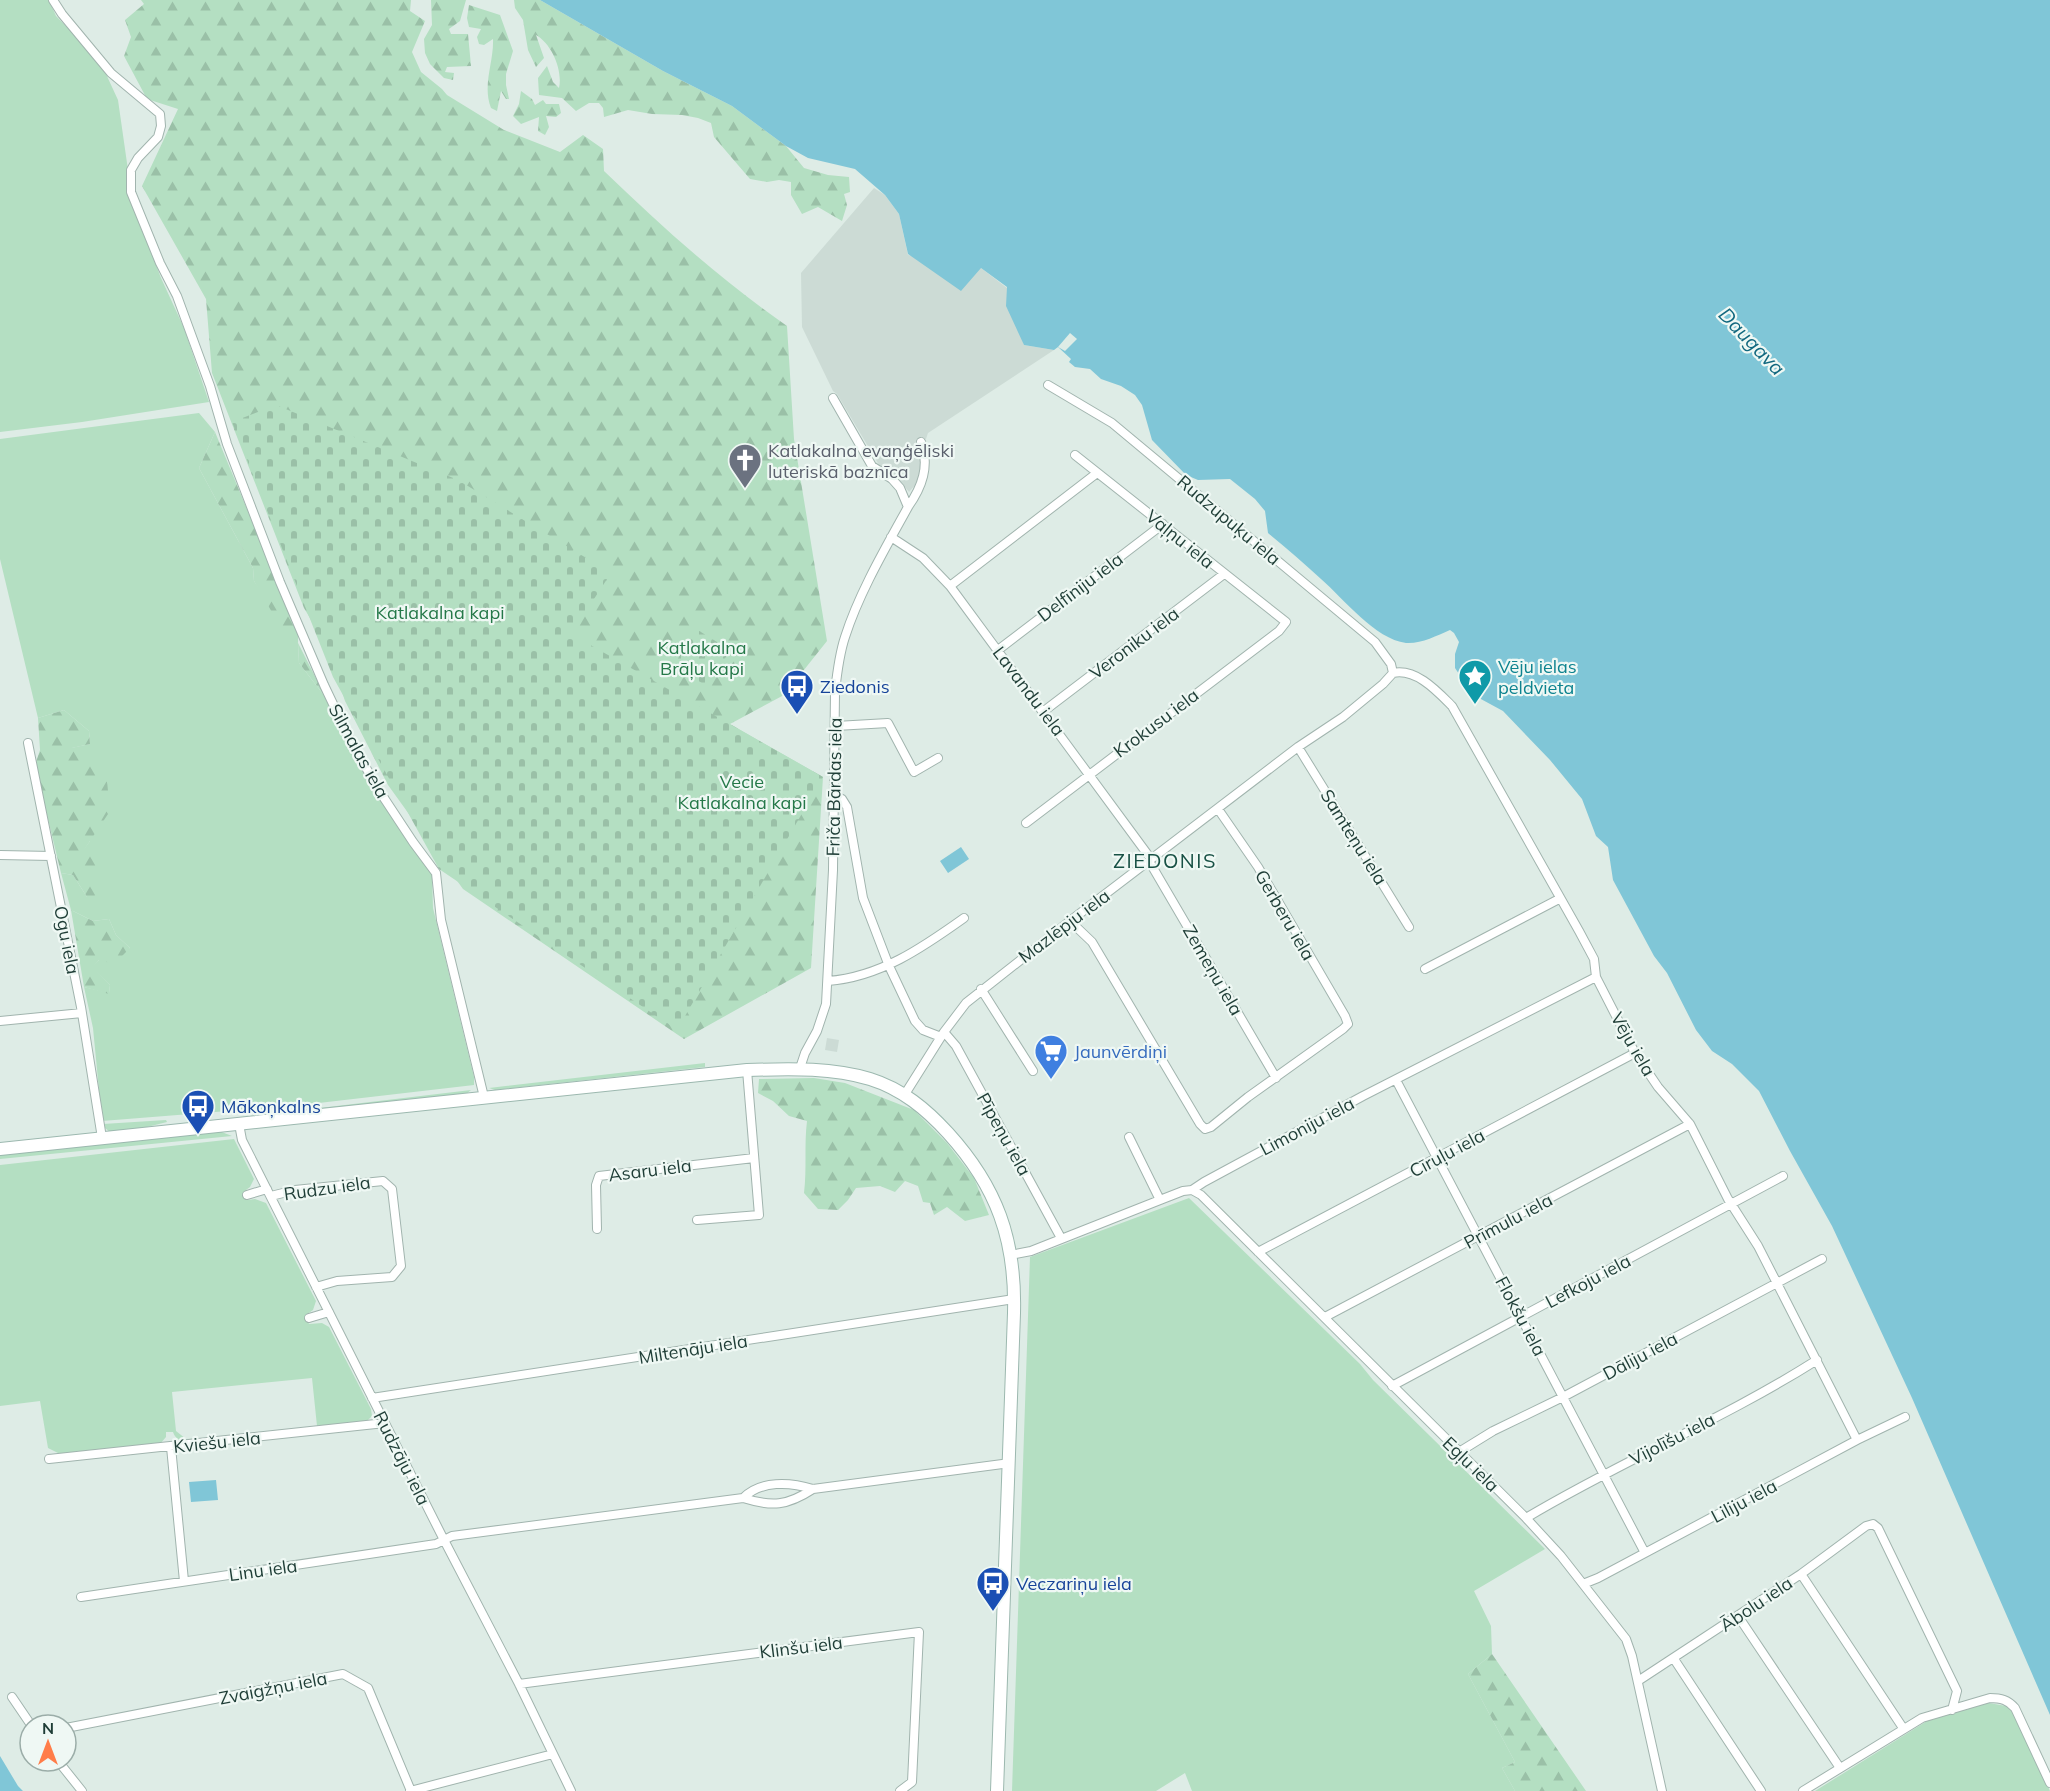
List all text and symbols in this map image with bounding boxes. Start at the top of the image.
water label: Daugava [1714,302,1790,380]
place label: Katlakalna evaņģēliski luteriskā baznīca [768,439,954,483]
church icon: Katlakalna evaņģēliski luteriskā baznīca [727,442,763,489]
street label: Rudzupuķu iela [1172,470,1285,571]
street label: Vaļņu iela [1140,504,1219,574]
street label: Delfīniju iela [1033,547,1127,627]
park label: Katlakalna kapi [376,601,504,624]
street label: Veroniku iela [1085,602,1183,684]
park label: Katlakalna Brāļu kapi [657,636,747,681]
street label: Lavandu iela [988,642,1070,740]
place label: Vēju ielas peldvieta [1498,655,1577,699]
place icon: Vēju ielas peldvieta [1457,658,1493,705]
bus stop icon: Ziedonis [779,668,815,715]
place label: Ziedonis [820,675,890,698]
street label: Krokusu iela [1109,683,1203,763]
street label: Silmalas iela [324,700,394,802]
street label: Friča Bārdas iela [821,717,847,857]
park label: Vecie Katlakalna kapi [678,770,806,814]
street label: Samteņu iela [1315,785,1393,890]
district label: ZIEDONIS [1113,848,1217,873]
street label: Gerberu iela [1250,866,1320,964]
street label: Mazlēpju iela [1014,884,1114,968]
street label: Ogu iela [49,904,85,976]
street label: Zemeņu iela [1177,921,1248,1020]
street label: Vēju iela [1606,1008,1660,1080]
supermarket icon: Jaunvērdiņi [1033,1033,1069,1080]
place label: Jaunvērdiņi [1074,1040,1167,1064]
bus stop icon: Mākoņkalns [180,1088,216,1135]
street label: Pīpeņu iela [971,1088,1036,1180]
street label: Limoniju iela [1256,1092,1358,1160]
place label: Mākoņkalns [221,1095,321,1119]
street label: Cīruļu iela [1405,1124,1489,1183]
street label: Asaru iela [607,1153,693,1187]
street label: Rudzu iela [282,1171,372,1205]
street label: Prīmulu iela [1460,1188,1556,1254]
street label: Lefkoju iela [1541,1249,1635,1313]
street label: Flokšu iela [1490,1272,1552,1360]
street label: Dāliju iela [1599,1327,1681,1385]
street label: Miltenāju iela [637,1329,749,1369]
street label: Rudzāju iela [369,1407,435,1509]
street label: Vijolīšu iela [1625,1408,1719,1470]
street label: Kviešu iela [172,1426,262,1458]
street label: Egļu iela [1437,1431,1504,1497]
street label: Liliju iela [1707,1474,1781,1528]
street label: Linu iela [227,1554,299,1586]
bus stop icon: Veczariņu iela [975,1565,1011,1612]
street label: Ābolu iela [1715,1571,1797,1637]
place label: Veczariņu iela [1016,1572,1132,1596]
street label: Klinšu iela [758,1630,844,1664]
street label: Zvaigžņu iela [217,1666,329,1711]
north arrow [18,1713,78,1773]
text: N [42,1718,54,1738]

